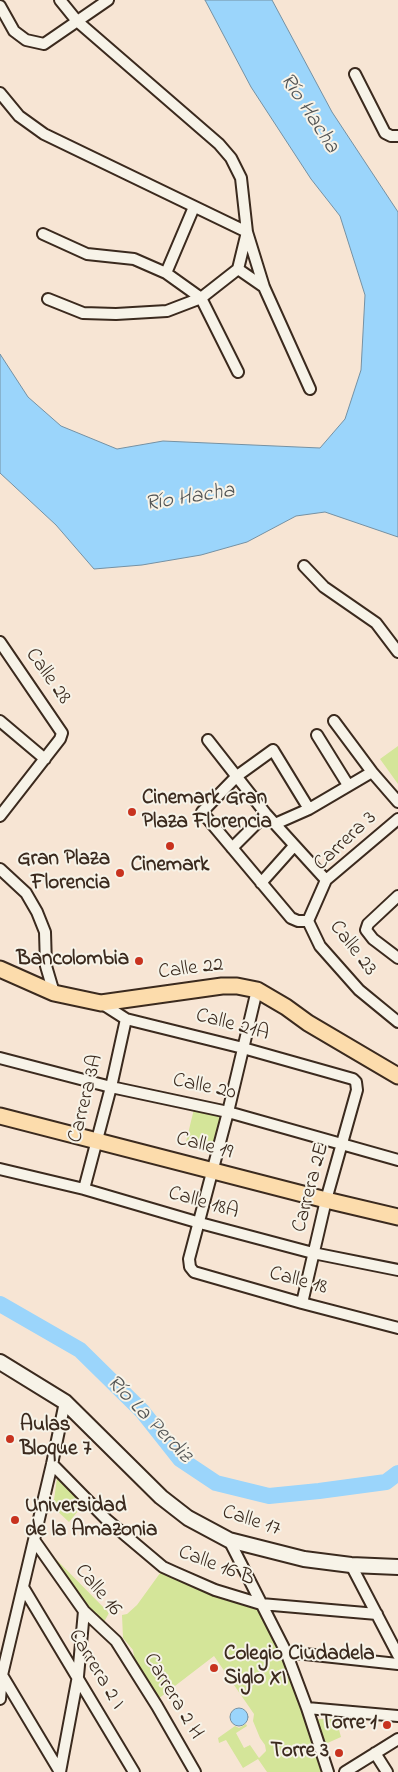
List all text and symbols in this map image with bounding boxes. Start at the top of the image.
water label: Río Hacha [272,69,344,159]
water label: Río Hacha [144,479,236,519]
street label: Calle 28 [19,644,75,710]
place label: Cinemark Gran Plaza Florencia [142,787,272,837]
marker: Cinemark Gran Plaza Florencia [126,806,138,818]
street label: Carrera 3 [309,807,383,877]
marker: Cinemark [164,840,176,852]
place label: Gran Plaza Florencia [17,848,110,898]
place label: Cinemark [131,854,209,880]
marker: Gran Plaza Florencia [114,867,126,879]
street label: Calle 23 [322,916,382,982]
place label: Bancolombia [17,948,129,974]
street label: Calle 22 [157,954,225,986]
marker: Bancolombia [133,955,145,967]
street label: Calle 21A [193,1004,271,1048]
street label: Carrera 3A [64,1052,110,1146]
street label: Calle 20 [170,1069,238,1107]
street label: Calle 19 [173,1127,235,1167]
street label: Carrera 2E [288,1141,336,1235]
street label: Calle 18A [165,1182,241,1226]
street label: Calle 18 [266,1262,330,1302]
water label: Río La Perdiz [100,1370,196,1470]
place label: Aulas Bloque 7 [20,1414,91,1464]
marker: Aulas Bloque 7 [4,1433,16,1445]
place label: Universidad de la Amazonia [25,1495,157,1545]
street label: Calle 17 [219,1501,283,1543]
marker: Universidad de la Amazonia [9,1514,21,1526]
street label: Calle 16 B [174,1541,258,1593]
street label: Calle 16 [68,1560,126,1622]
street label: Carrera 2 I [61,1625,129,1715]
place label: Colegio Ciudadela Siglo XI [224,1643,375,1693]
street label: Carrera 2 H [136,1649,208,1745]
marker: Colegio Ciudadela Siglo XI [208,1662,220,1674]
place label: Torre 1 [321,1712,377,1738]
marker: Torre 1 [381,1719,393,1731]
place label: Torre 3 [271,1740,329,1766]
marker: Torre 3 [333,1747,345,1759]

